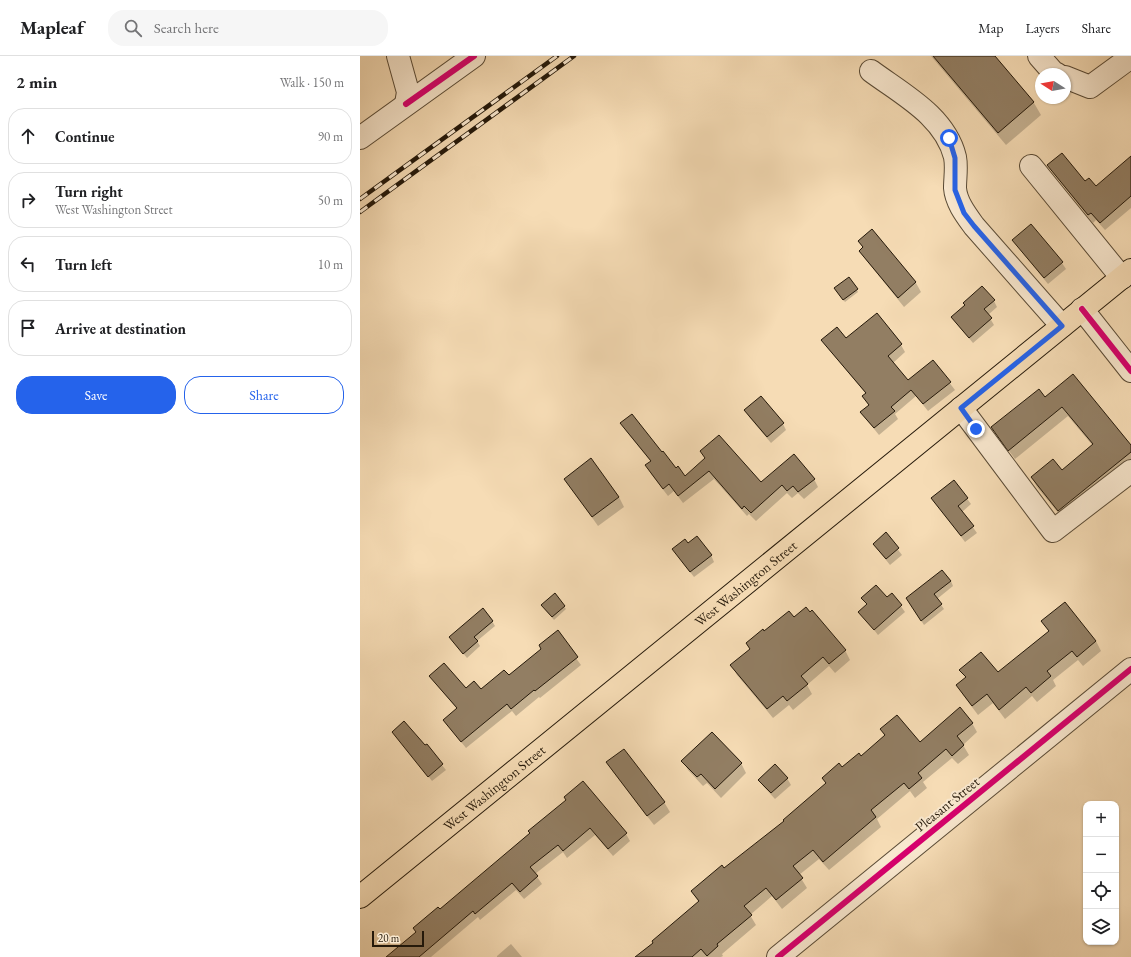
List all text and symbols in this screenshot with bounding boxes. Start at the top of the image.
search box [108,10,388,46]
text: Mapleaf [20,15,84,40]
icon: search [122,17,144,39]
text: Search here [154,18,219,37]
text: Map [978,19,1003,37]
text: Layers [1025,19,1060,37]
text: Share [1082,19,1111,37]
north arrow [1035,68,1071,104]
text: 2 min [16,71,57,93]
text: Walk · 150 m [280,74,344,91]
icon: ahead [17,125,39,147]
text: Continue [55,127,115,146]
text: 90 m [318,128,343,145]
route start [940,129,958,147]
text: Turn right [55,182,123,201]
icon: right [17,189,39,211]
text: 50 m [318,192,343,209]
text: West Washington Street [55,201,173,218]
icon: left [17,253,39,275]
text: Turn left [55,255,112,274]
text: 10 m [318,256,343,273]
icon: arrive [17,317,39,339]
text: Arrive at destination [55,319,186,338]
button: Save [16,376,176,414]
button: Share [184,376,344,414]
route end [967,420,985,438]
street label: West Washington Street [691,536,801,630]
street label: West Washington Street [439,741,550,835]
street label: Pleasant Street [911,772,983,835]
map controls [1083,801,1119,945]
button: + [1083,801,1119,837]
button: − [1083,837,1119,873]
button: locate [1083,873,1119,909]
button: layers [1083,909,1119,945]
scale bar [372,929,424,948]
text: 20 m [378,931,399,945]

